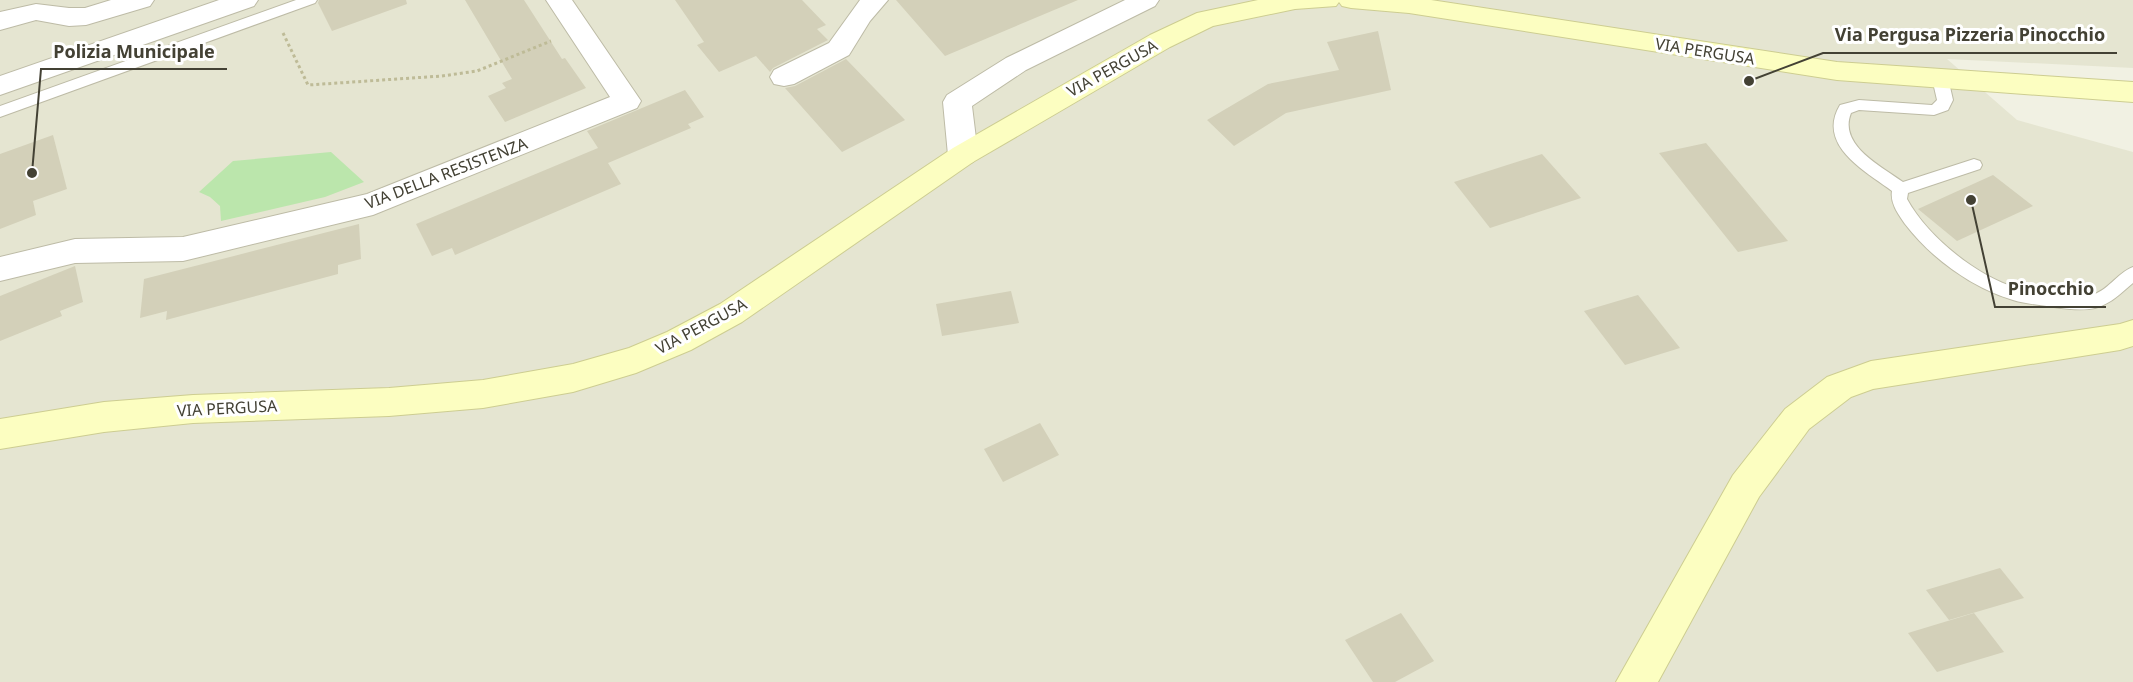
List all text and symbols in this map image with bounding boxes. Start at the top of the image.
callout: Via Pergusa Pizzeria Pinocchio [1823,17,2117,53]
text: Via Pergusa Pizzeria Pinocchio [1835,22,2105,46]
street label: VIA PERGUSA [1654,32,1757,70]
callout: Polizia Municipale [41,33,227,69]
street label: VIA PERGUSA [1063,34,1162,102]
text: Polizia Municipale [53,39,215,63]
street label: VIA DELLA RESISTENZA [362,132,531,214]
callout: Pinocchio [1995,271,2106,307]
text: Pinocchio [2008,276,2094,300]
street label: VIA PERGUSA [652,292,751,359]
street label: VIA PERGUSA [176,394,278,422]

